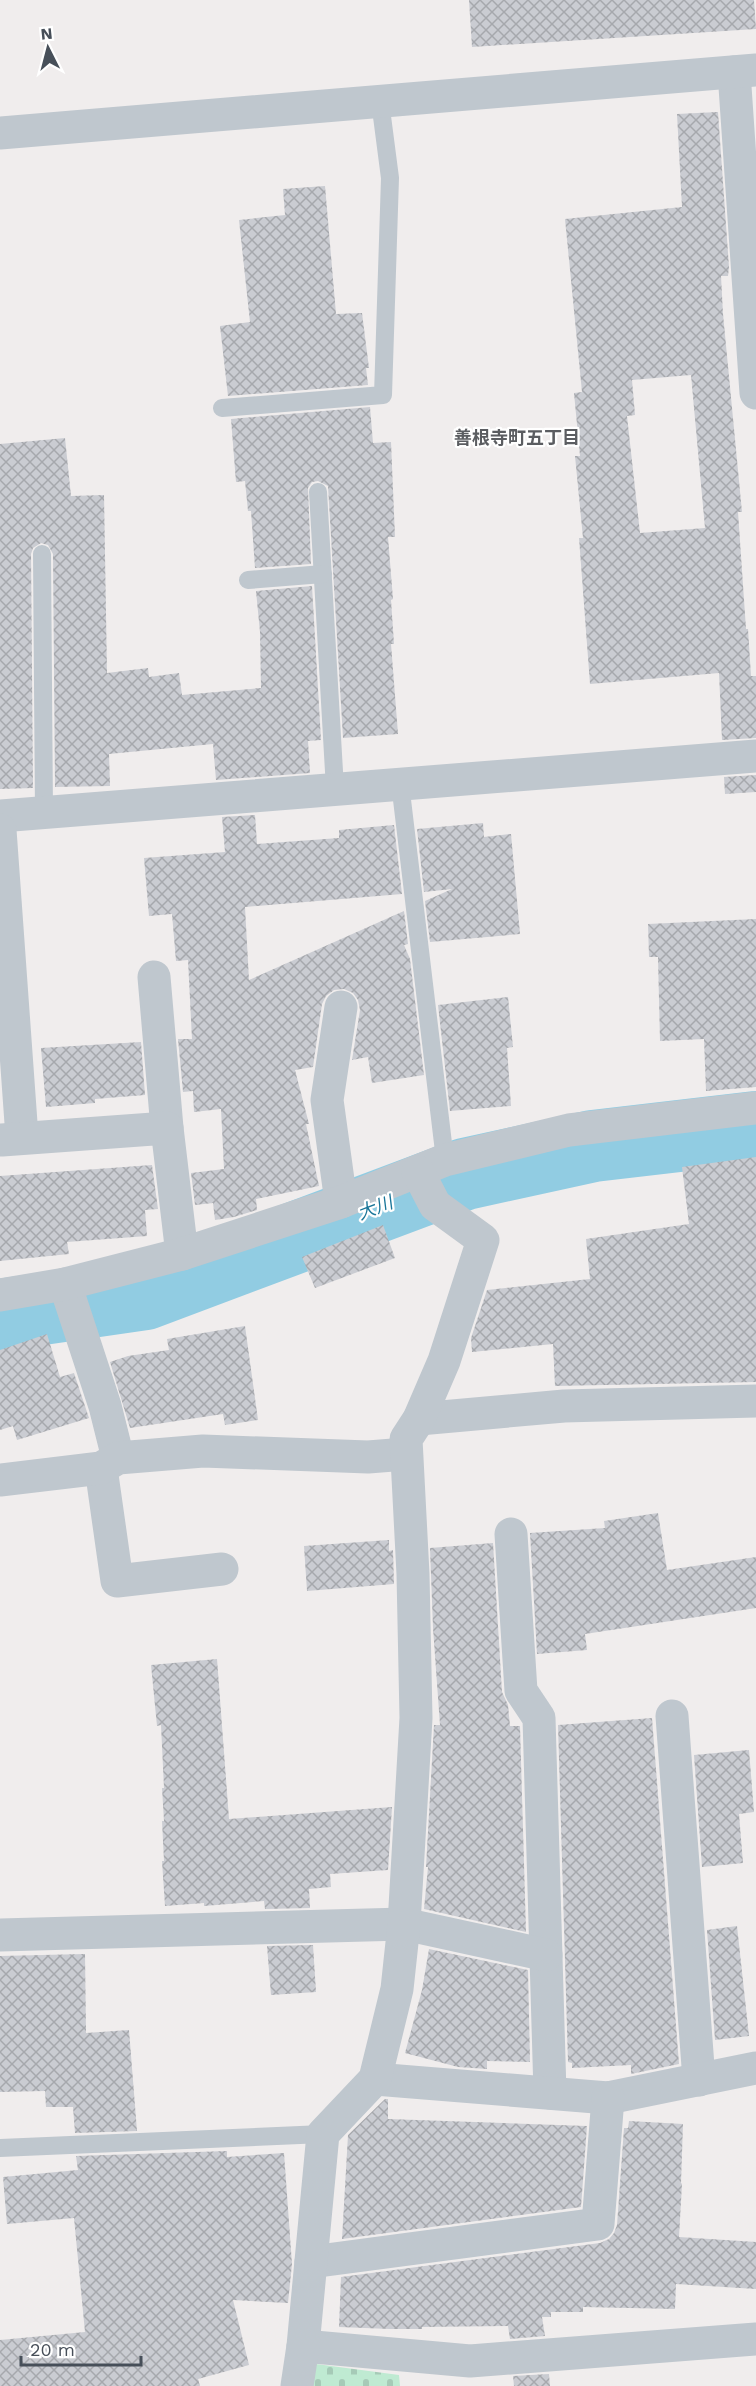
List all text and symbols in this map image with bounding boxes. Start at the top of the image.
north arrow [18,18,78,78]
text: N [40,24,53,44]
district label: 善根寺町五丁目 [454,427,580,448]
water label: 大川 [354,1191,397,1224]
scale bar [21,2329,141,2367]
text: 20 m [30,2339,75,2360]

